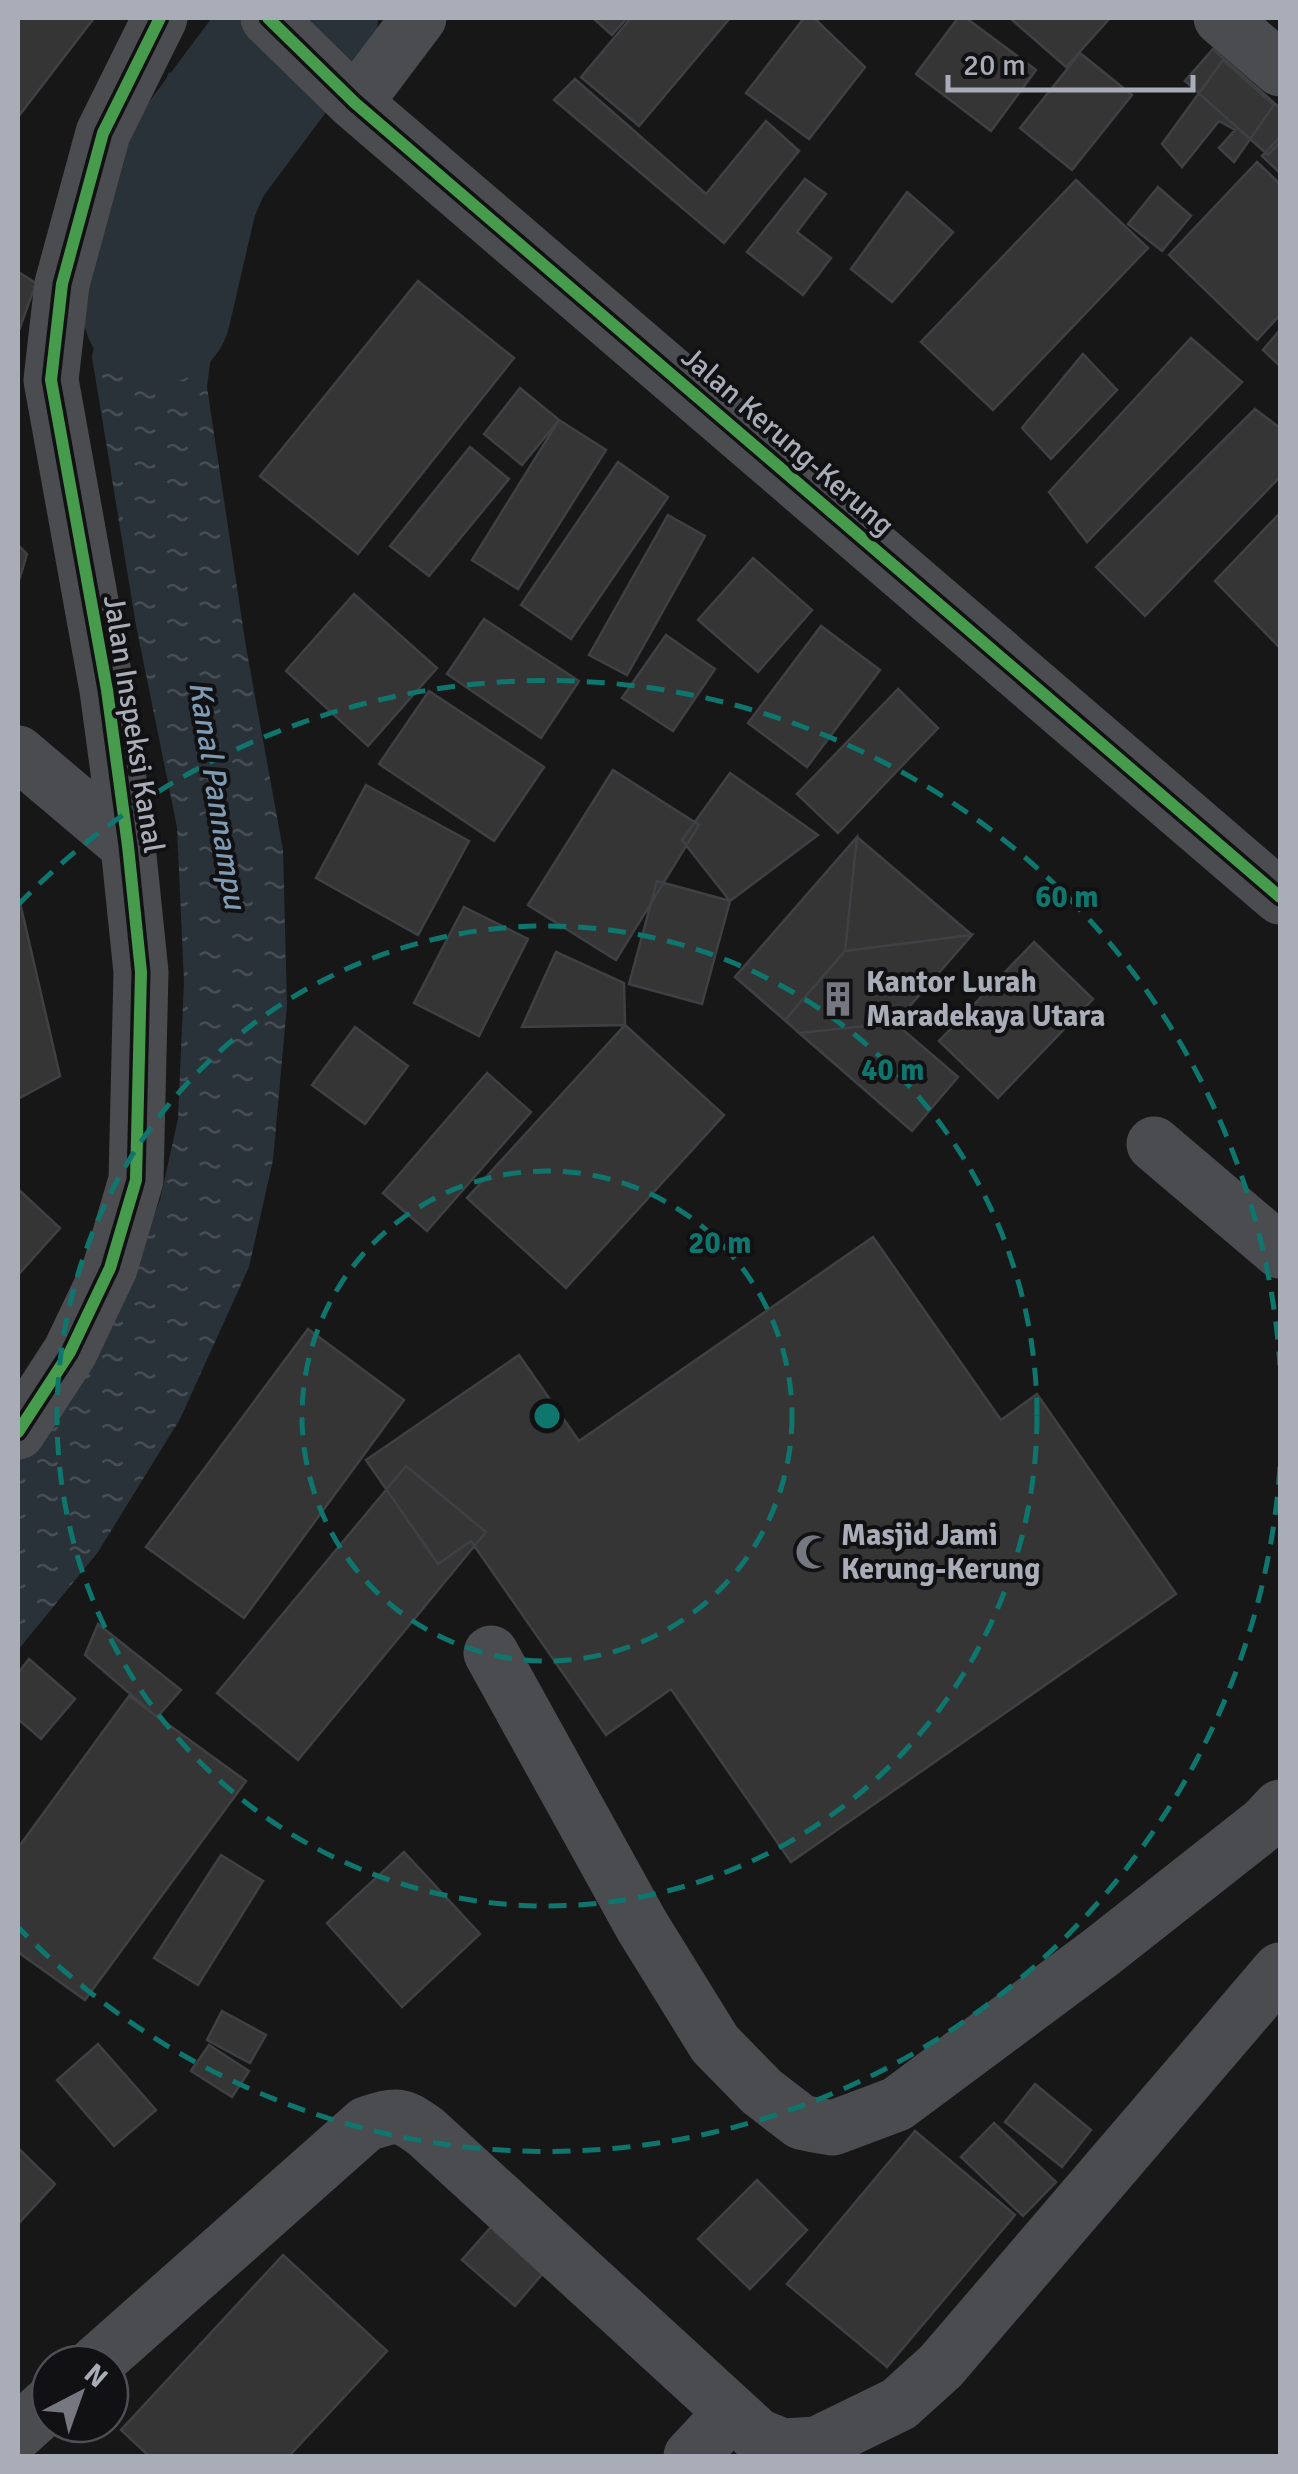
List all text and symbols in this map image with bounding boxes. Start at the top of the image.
scale bar [948,30,1193,92]
text: 20 m [963,47,1026,84]
street label: Jalan Kerung-Kerung [674,339,902,544]
street label: Jalan Inspeksi Kanal [95,593,172,856]
water label: Kanal Pannampu [180,678,255,913]
text: 60 m [1035,879,1099,916]
place label: Kantor Lurah Maradekaya Utara [866,964,1105,1035]
building icon: Kantor Lurah Maradekaya Utara [819,980,857,1018]
text: 40 m [861,1052,925,1089]
text: 20 m [688,1225,752,1262]
centre of rings [529,1398,565,1434]
place label: Masjid Jami Kerung-Kerung [841,1517,1040,1588]
mosque icon: Masjid Jami Kerung-Kerung [794,1533,832,1571]
north arrow [30,2344,130,2444]
text: N [77,2357,114,2395]

